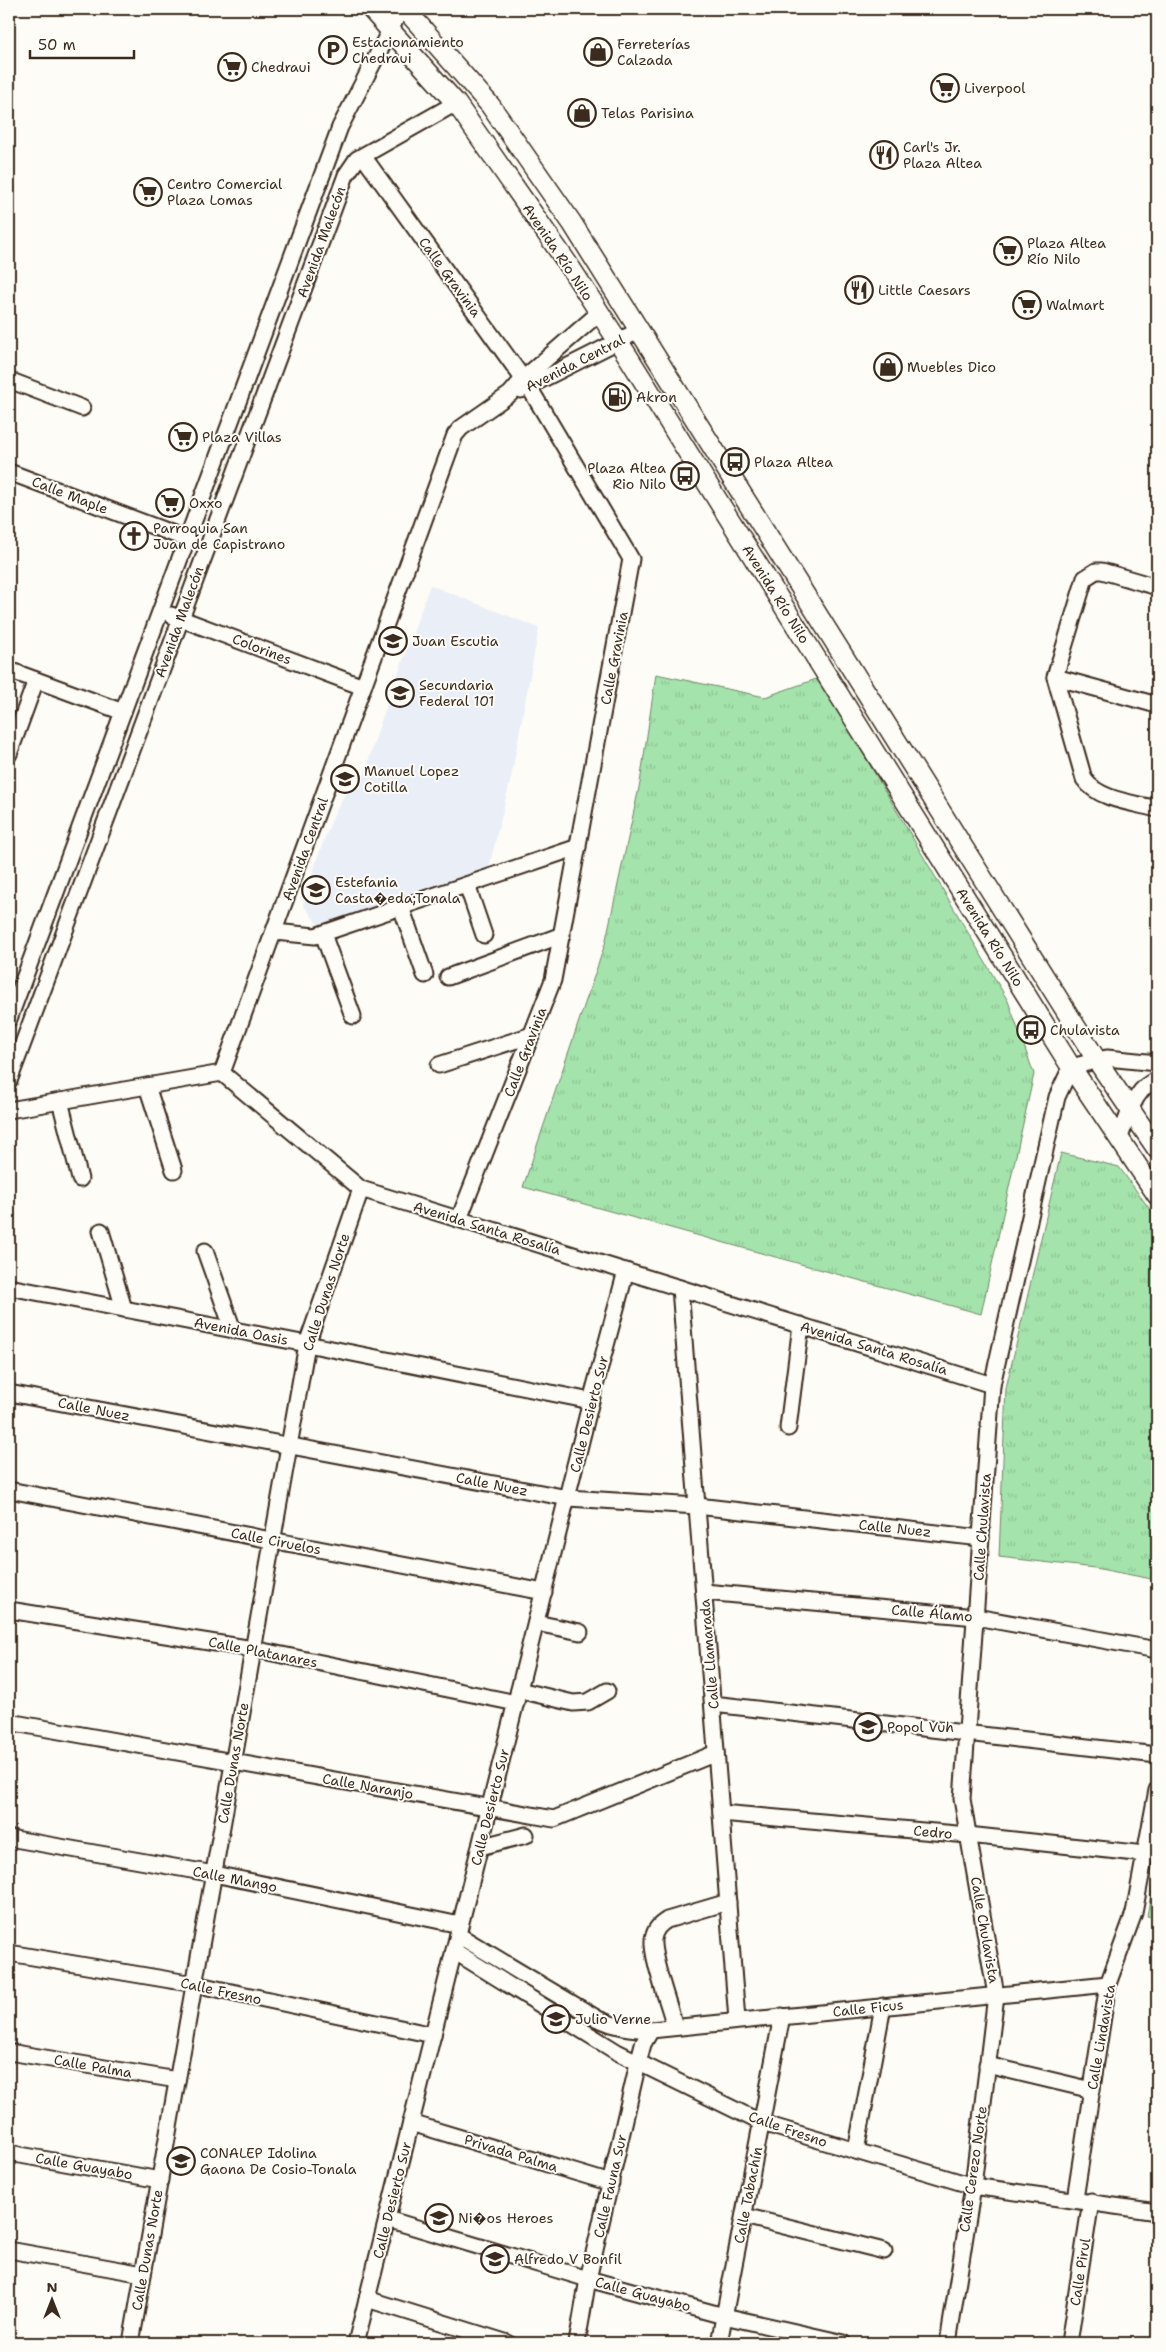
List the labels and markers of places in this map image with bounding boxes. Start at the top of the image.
place label: Estacionamiento Chedraui [352,33,464,67]
parking icon: Estacionamiento Chedraui [318,35,348,65]
place label: Ferreterías Calzada [617,35,691,69]
shop icon: Ferreterías Calzada [583,37,613,67]
supermarket icon: Chedraui [217,52,247,82]
place label: Chedraui [251,58,311,76]
supermarket icon: Liverpool [930,73,960,103]
place label: Liverpool [964,79,1026,97]
shop icon: Telas Parisina [567,98,597,128]
place label: Telas Parisina [601,104,694,122]
place label: Carl's Jr. Plaza Altea [903,138,982,172]
restaurant icon: Carl's Jr. Plaza Altea [869,140,899,170]
place label: Centro Comercial Plaza Lomas [167,175,283,209]
supermarket icon: Centro Comercial Plaza Lomas [133,177,163,207]
place label: Plaza Altea Río Nilo [1027,234,1106,268]
supermarket icon: Plaza Altea Río Nilo [993,236,1023,266]
restaurant icon: Little Caesars [844,275,874,305]
place label: Little Caesars [878,281,971,299]
supermarket icon: Walmart [1012,290,1042,320]
place label: Walmart [1046,296,1105,314]
shop icon: Muebles Dico [873,352,903,382]
place label: Muebles Dico [907,358,996,376]
fuel station icon: Akron [602,382,632,412]
place label: Akron [636,388,677,406]
supermarket icon: Plaza Villas [168,422,198,452]
place label: Plaza Villas [202,428,282,446]
bus stop icon: Plaza Altea [720,447,750,477]
place label: Plaza Altea [754,453,833,471]
place label: Plaza Altea Rio Nilo [587,459,666,493]
bus stop icon: Plaza Altea Rio Nilo [670,461,700,491]
supermarket icon: Oxxo [155,488,185,518]
place label: Oxxo [189,494,222,512]
place label: Parroquia San Juan de Capistrano [153,519,285,553]
church icon: Parroquia San Juan de Capistrano [119,521,149,551]
school or university icon: Juan Escutia [378,626,408,656]
place label: Juan Escutia [412,632,499,650]
place label: Secundaria Federal 101 [419,676,494,710]
school or university icon: Secundaria Federal 101 [385,678,415,708]
place label: Manuel Lopez Cotilla [364,762,459,796]
school or university icon: Manuel Lopez Cotilla [330,764,360,794]
place label: Estefania Casta�eda;Tonala [335,873,461,907]
school or university icon: Estefania Casta�eda;Tonala [301,875,331,905]
bus stop icon: Chulavista [1016,1015,1046,1045]
place label: Chulavista [1050,1021,1120,1039]
school or university icon: Popol Vuh [853,1712,883,1742]
place label: Popol Vuh [887,1718,954,1736]
school or university icon: Julio Verne [541,2004,571,2034]
place label: Julio Verne [575,2010,651,2028]
place label: CONALEP Idolina Gaona De Cosio-Tonala [200,2144,357,2178]
school or university icon: CONALEP Idolina Gaona De Cosio-Tonala [166,2146,196,2176]
school or university icon: Ni�os Heroes [424,2203,454,2233]
place label: Ni�os Heroes [458,2209,553,2227]
school or university icon: Alfredo V Bonfil [480,2244,510,2274]
place label: Alfredo V Bonfil [514,2250,622,2268]

